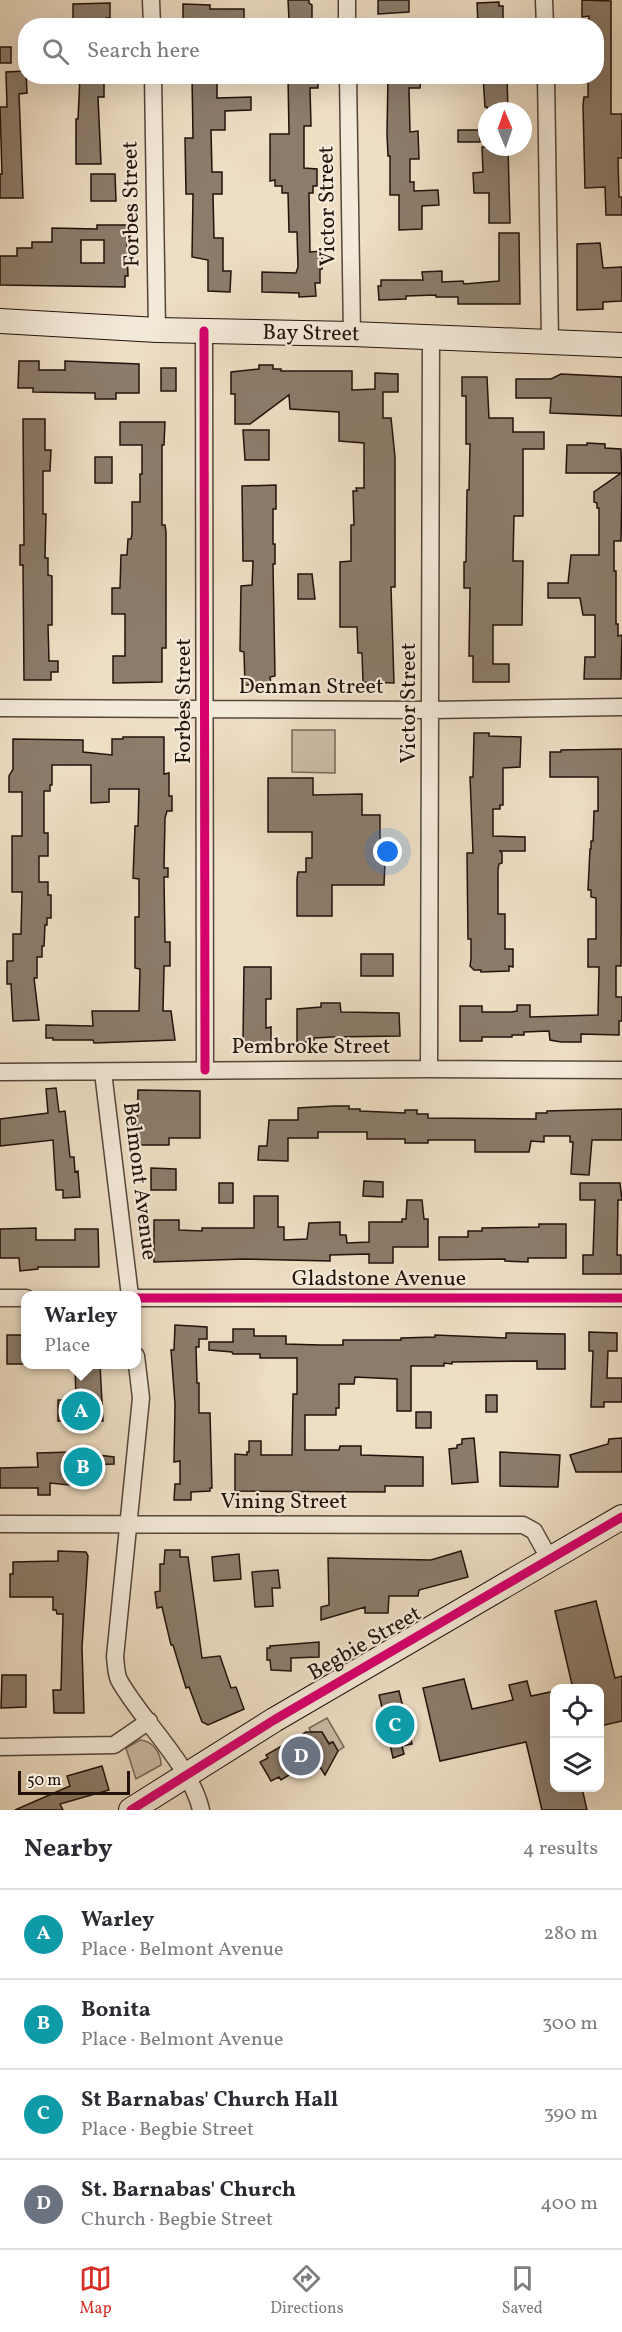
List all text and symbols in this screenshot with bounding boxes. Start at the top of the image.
search box [18,18,604,84]
icon: search [39,35,72,68]
text: Search here [87,36,200,67]
north arrow [478,102,532,156]
street label: Forbes Street [115,140,149,267]
street label: Victor Street [311,145,345,267]
street label: Bay Street [262,318,360,350]
street label: Forbes Street [169,638,200,764]
street label: Victor Street [394,642,425,763]
street label: Denman Street [238,672,384,703]
your location [373,837,402,866]
street label: Pembroke Street [231,1032,391,1063]
street label: Belmont Avenue [114,1100,164,1262]
street label: Gladstone Avenue [292,1264,466,1295]
popup [21,1291,141,1369]
text: Warley [44,1301,118,1332]
text: Place [44,1332,90,1360]
pin: A [62,1388,100,1434]
pin: B [64,1444,103,1490]
street label: Vining Street [221,1487,348,1518]
street label: Begbie Street [302,1599,428,1689]
map controls [550,1684,604,1792]
button: locate [550,1684,604,1738]
pin: C [376,1702,414,1748]
pin: D [282,1734,320,1778]
button: layers [550,1738,604,1792]
scale bar [18,1768,130,1796]
text: 50 m [27,1770,61,1792]
text: Nearby [24,1831,113,1867]
text: 4 results [523,1835,598,1863]
text: Warley [81,1905,154,1936]
text: A [36,1920,51,1948]
text: 280 m [543,1920,598,1948]
text: Place · Belmont Avenue [81,1936,284,1964]
text: Bonita [81,1995,151,2026]
text: B [37,2010,50,2038]
text: 300 m [542,2010,598,2038]
text: Place · Belmont Avenue [81,2026,284,2054]
text: St Barnabas' Church Hall [81,2085,338,2116]
text: C [37,2100,50,2128]
text: 390 m [544,2100,598,2128]
text: Place · Begbie Street [81,2116,254,2144]
text: St. Barnabas' Church [81,2175,296,2206]
text: D [36,2190,51,2218]
text: 400 m [540,2190,598,2218]
text: Church · Begbie Street [81,2206,273,2234]
tab: Map [79,2262,112,2320]
tab: Directions [270,2262,344,2320]
tab: Saved [502,2262,543,2320]

